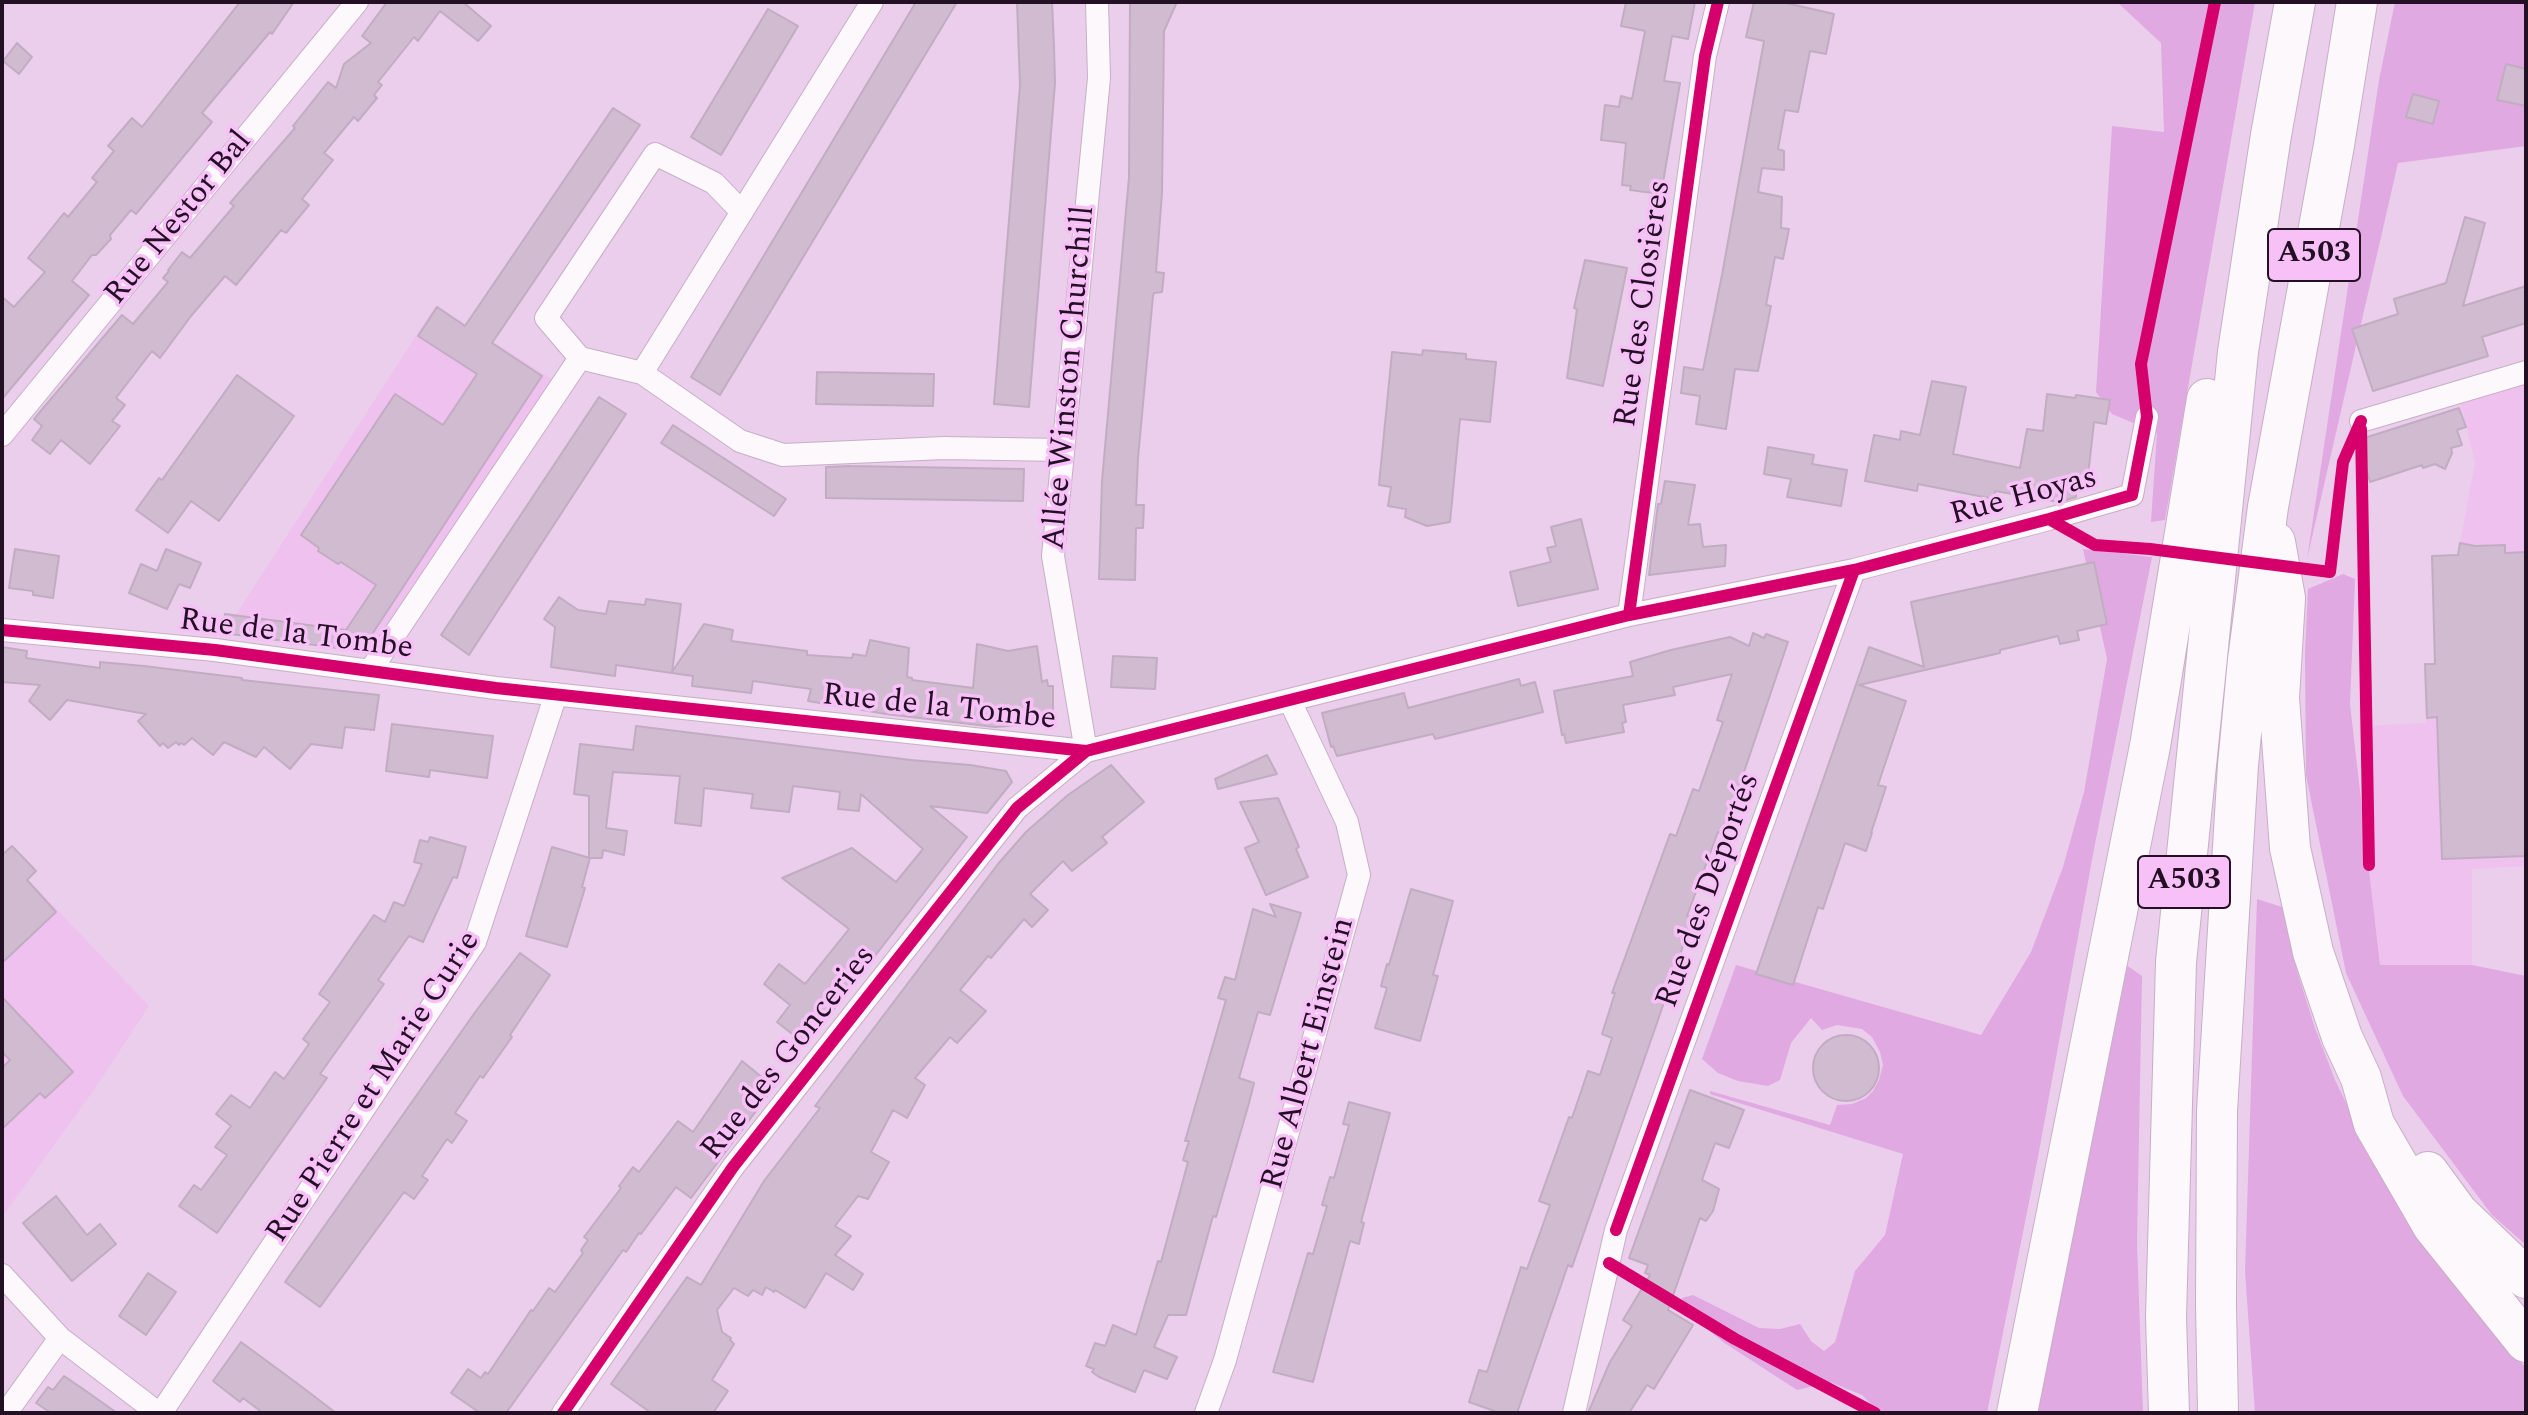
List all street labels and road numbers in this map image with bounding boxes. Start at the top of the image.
street label: Rue Nestor Bal [98,124,262,314]
street label: Rue des Closières [1609,178,1681,430]
street label: Allée Winston Churchill [1037,204,1105,552]
road number: A503 [2268,229,2360,281]
street label: Rue Hoyas [1946,460,2102,536]
street label: Rue de la Tombe [177,603,415,669]
street label: Rue de la Tombe [820,678,1058,740]
street label: Rue des Déportés [1650,768,1770,1014]
road number: A503 [2138,856,2230,908]
street label: Rue Albert Einstein [1255,914,1365,1194]
street label: Rue Pierre et Marie Curie [260,925,490,1251]
street label: Rue des Gonceries [694,939,886,1169]

